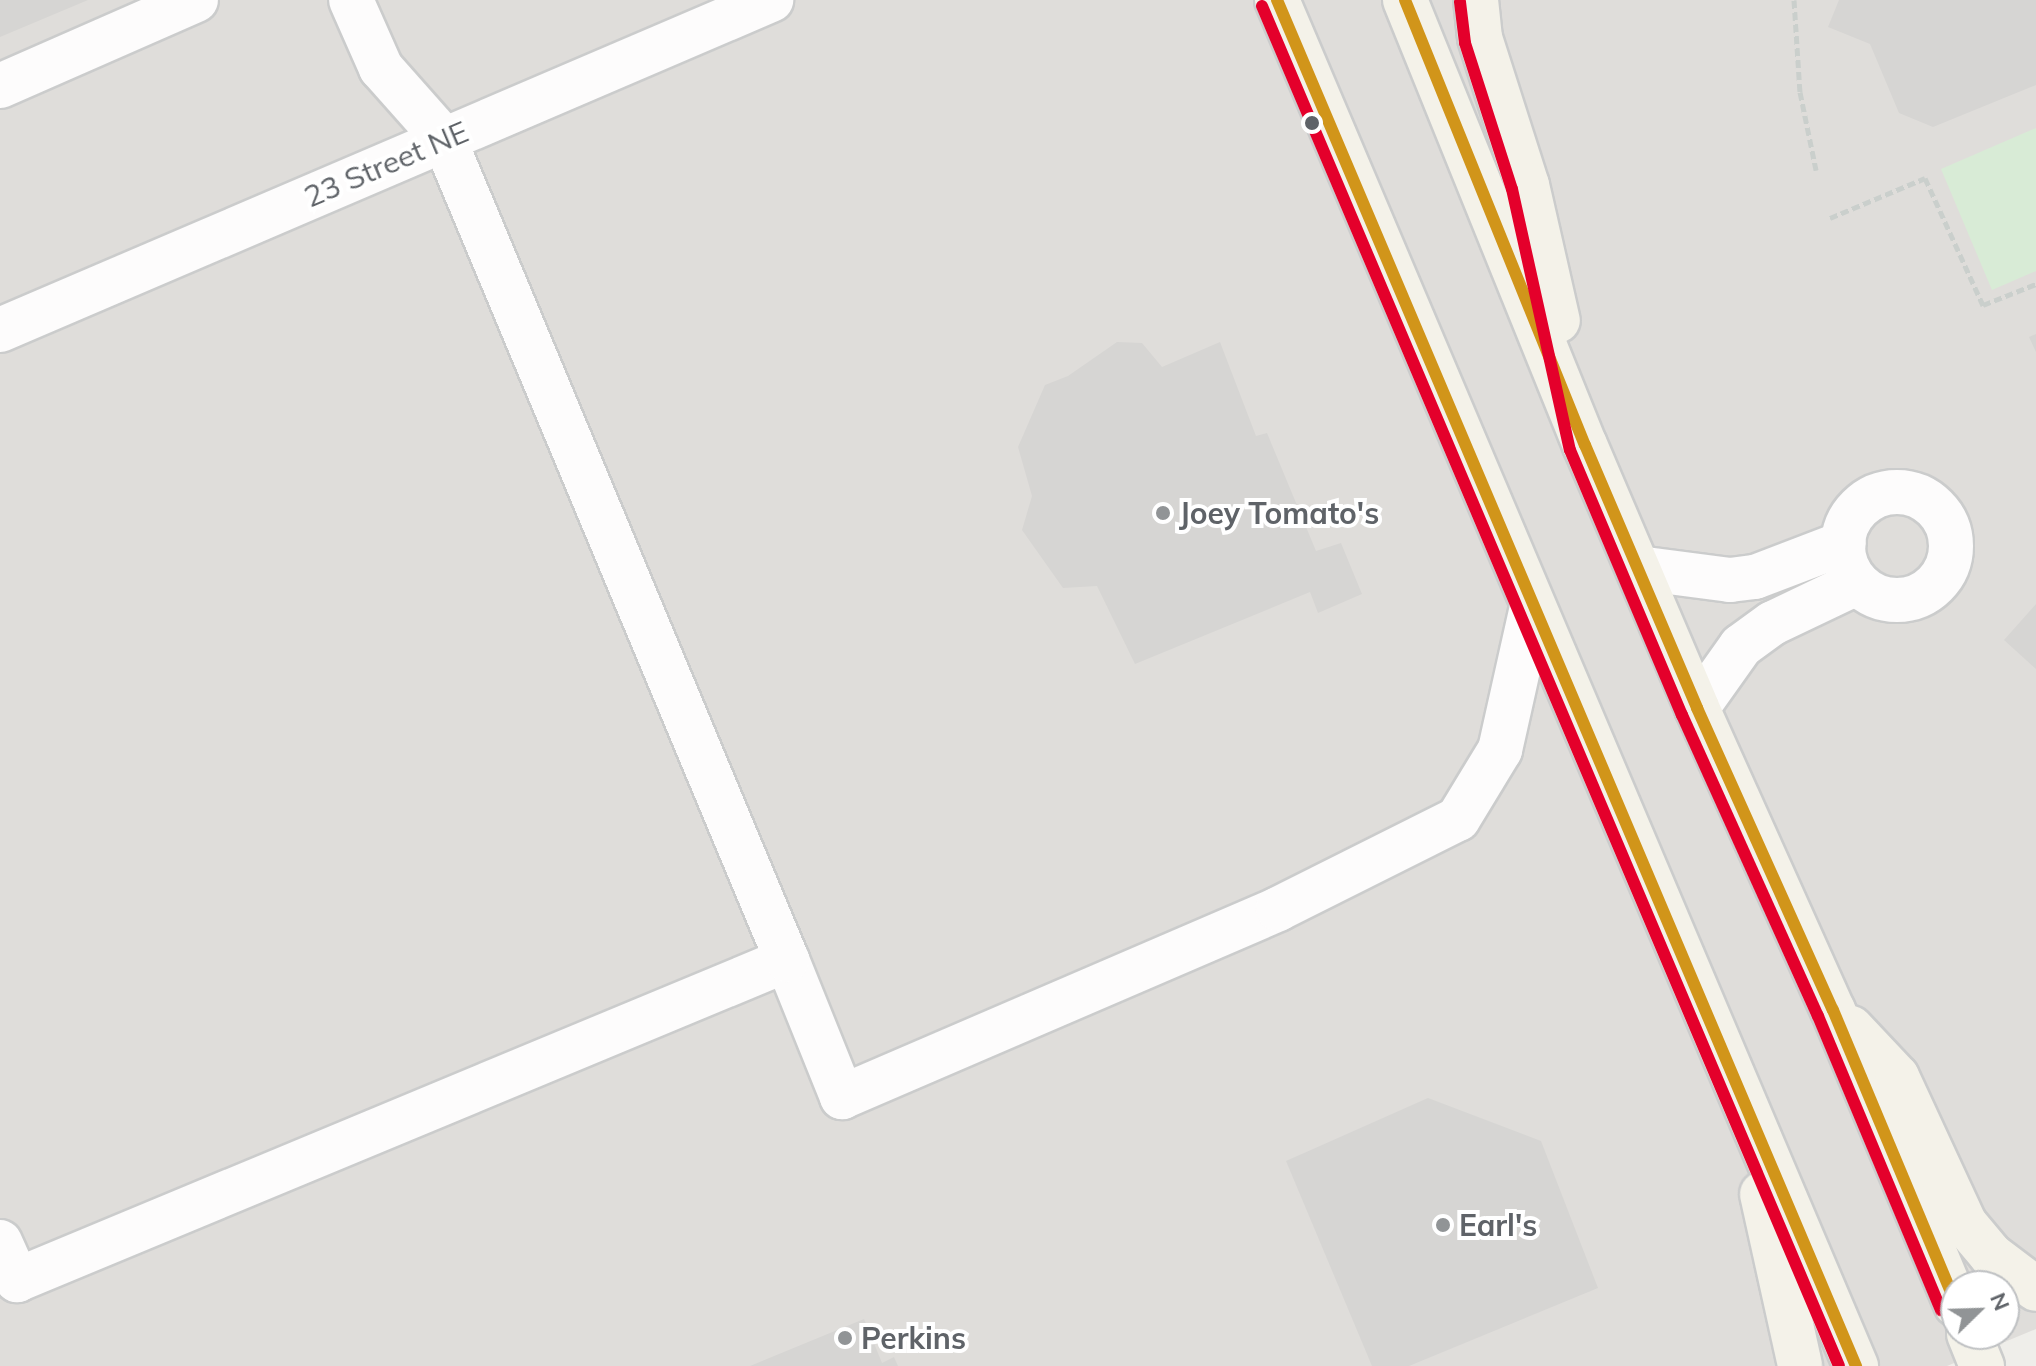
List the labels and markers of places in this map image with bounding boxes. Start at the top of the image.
unlabelled marker [1304,115,1320,131]
place label: Joey Tomato's [1179,495,1379,531]
marker: Joey Tomato's [1154,504,1172,522]
place label: Earl's [1459,1207,1537,1243]
marker: Earl's [1434,1216,1452,1234]
place label: Perkins [861,1320,966,1356]
marker: Perkins [836,1329,854,1347]

